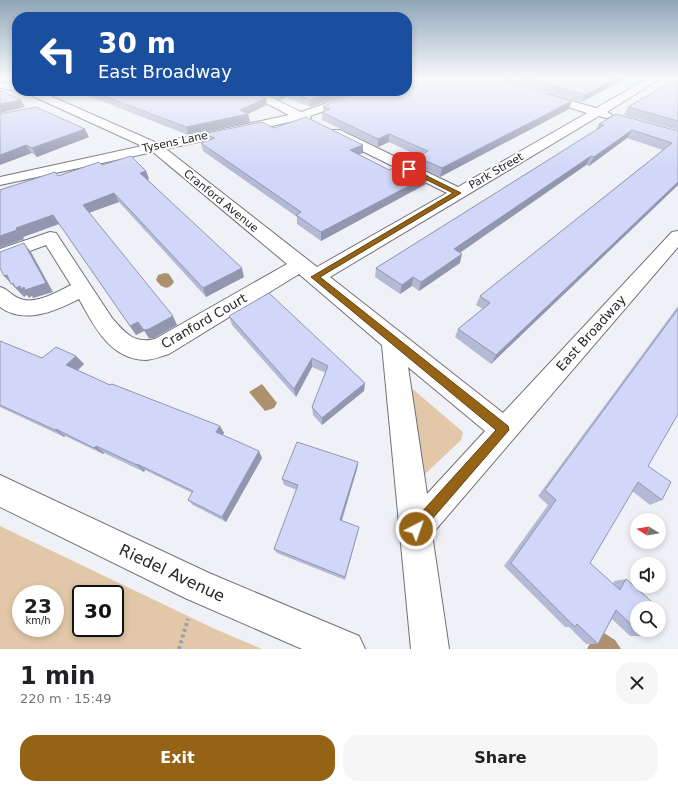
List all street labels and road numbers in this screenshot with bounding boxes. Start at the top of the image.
street label: Tysens Lane [140,129,209,156]
street label: Park Street [466,150,526,192]
street label: Cranford Avenue [181,167,261,235]
street label: Cranford Court [159,290,249,352]
street label: East Broadway [553,292,629,374]
street label: Riedel Avenue [116,540,228,606]

